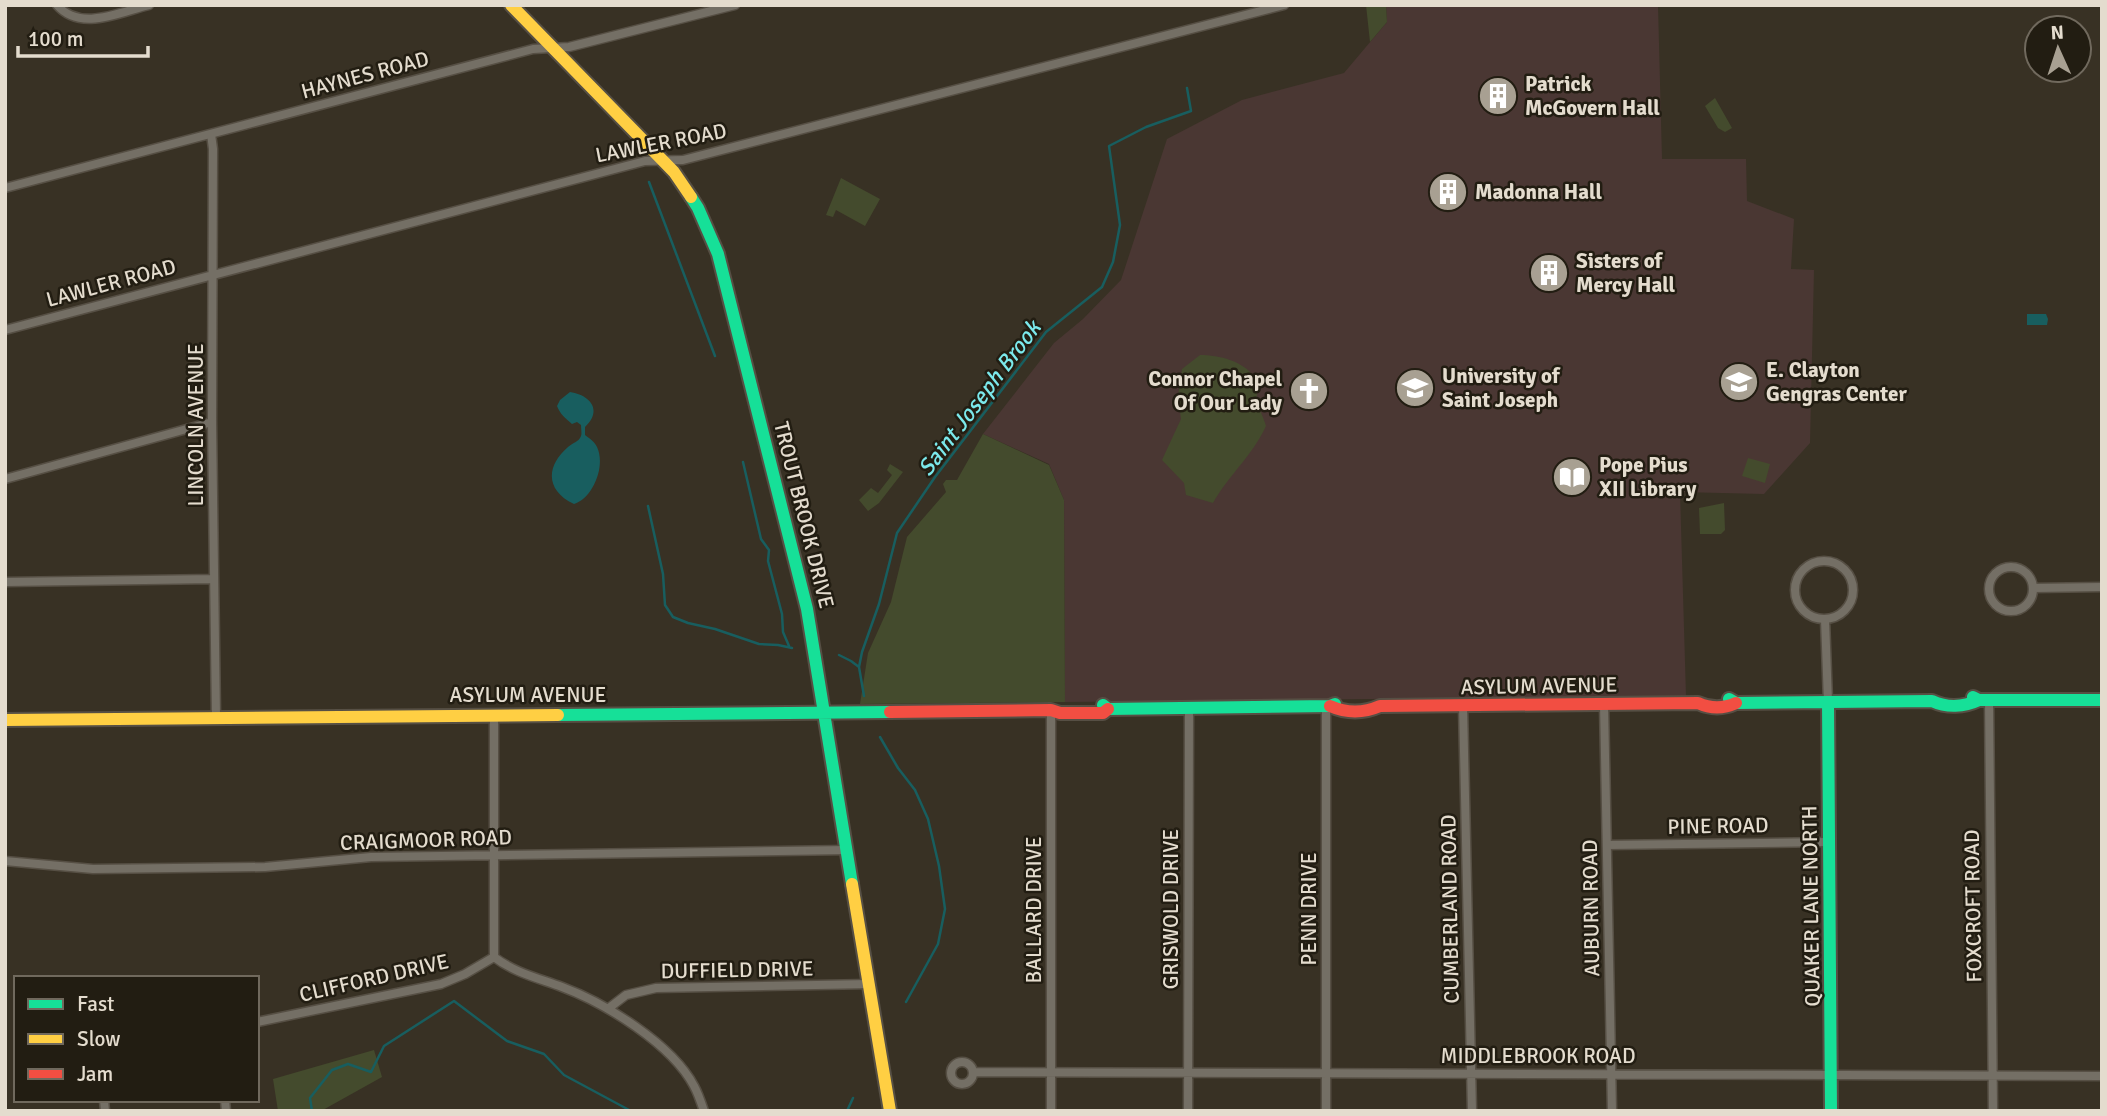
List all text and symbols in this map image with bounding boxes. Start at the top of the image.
scale bar [18,14,147,58]
north arrow [2023,14,2093,84]
text: N [2050,21,2064,45]
text: 100 m [28,26,83,52]
street label: HAYNES ROAD [298,45,432,105]
place label: Patrick McGovern Hall [1525,71,1660,121]
building icon: Patrick McGovern Hall [1477,75,1519,117]
street label: LAWLER ROAD [593,118,729,168]
building icon: Madonna Hall [1427,171,1469,213]
place label: Madonna Hall [1475,179,1602,205]
place label: Sisters of Mercy Hall [1576,248,1676,298]
building icon: Sisters of Mercy Hall [1528,252,1570,294]
street label: LAWLER ROAD [43,253,179,313]
water label: Saint Joseph Brook [912,313,1049,482]
street label: LINCOLN AVENUE [183,343,209,507]
place label: E. Clayton Gengras Center [1766,357,1907,407]
school or university icon: E. Clayton Gengras Center [1718,361,1760,403]
place label: University of Saint Joseph [1442,363,1561,413]
place label: Connor Chapel Of Our Lady [1148,366,1283,416]
school or university icon: University of Saint Joseph [1394,367,1436,409]
church icon: Connor Chapel Of Our Lady [1288,370,1330,412]
street label: TROUT BROOK DRIVE [768,419,840,611]
place label: Pope Pius XII Library [1599,452,1697,502]
library icon: Pope Pius XII Library [1551,456,1593,498]
street label: ASYLUM AVENUE [1460,672,1618,700]
street label: ASYLUM AVENUE [450,682,606,708]
street label: QUAKER LANE NORTH [1796,805,1826,1007]
street label: PINE ROAD [1667,812,1769,840]
street label: CUMBERLAND ROAD [1435,814,1465,1004]
street label: CRAIGMOOR ROAD [340,824,512,856]
street label: GRISWOLD DRIVE [1158,829,1184,989]
street label: FOXCROFT ROAD [1959,829,1987,983]
street label: BALLARD DRIVE [1021,836,1047,984]
street label: AUBURN ROAD [1577,839,1605,977]
street label: PENN DRIVE [1296,852,1322,966]
street label: CLIFFORD DRIVE [297,948,451,1008]
street label: DUFFIELD DRIVE [660,956,814,984]
legend [14,976,259,1102]
text: Fast [77,991,114,1017]
text: Slow [77,1026,121,1052]
street label: MIDDLEBROOK ROAD [1440,1043,1636,1069]
text: Jam [77,1061,113,1087]

